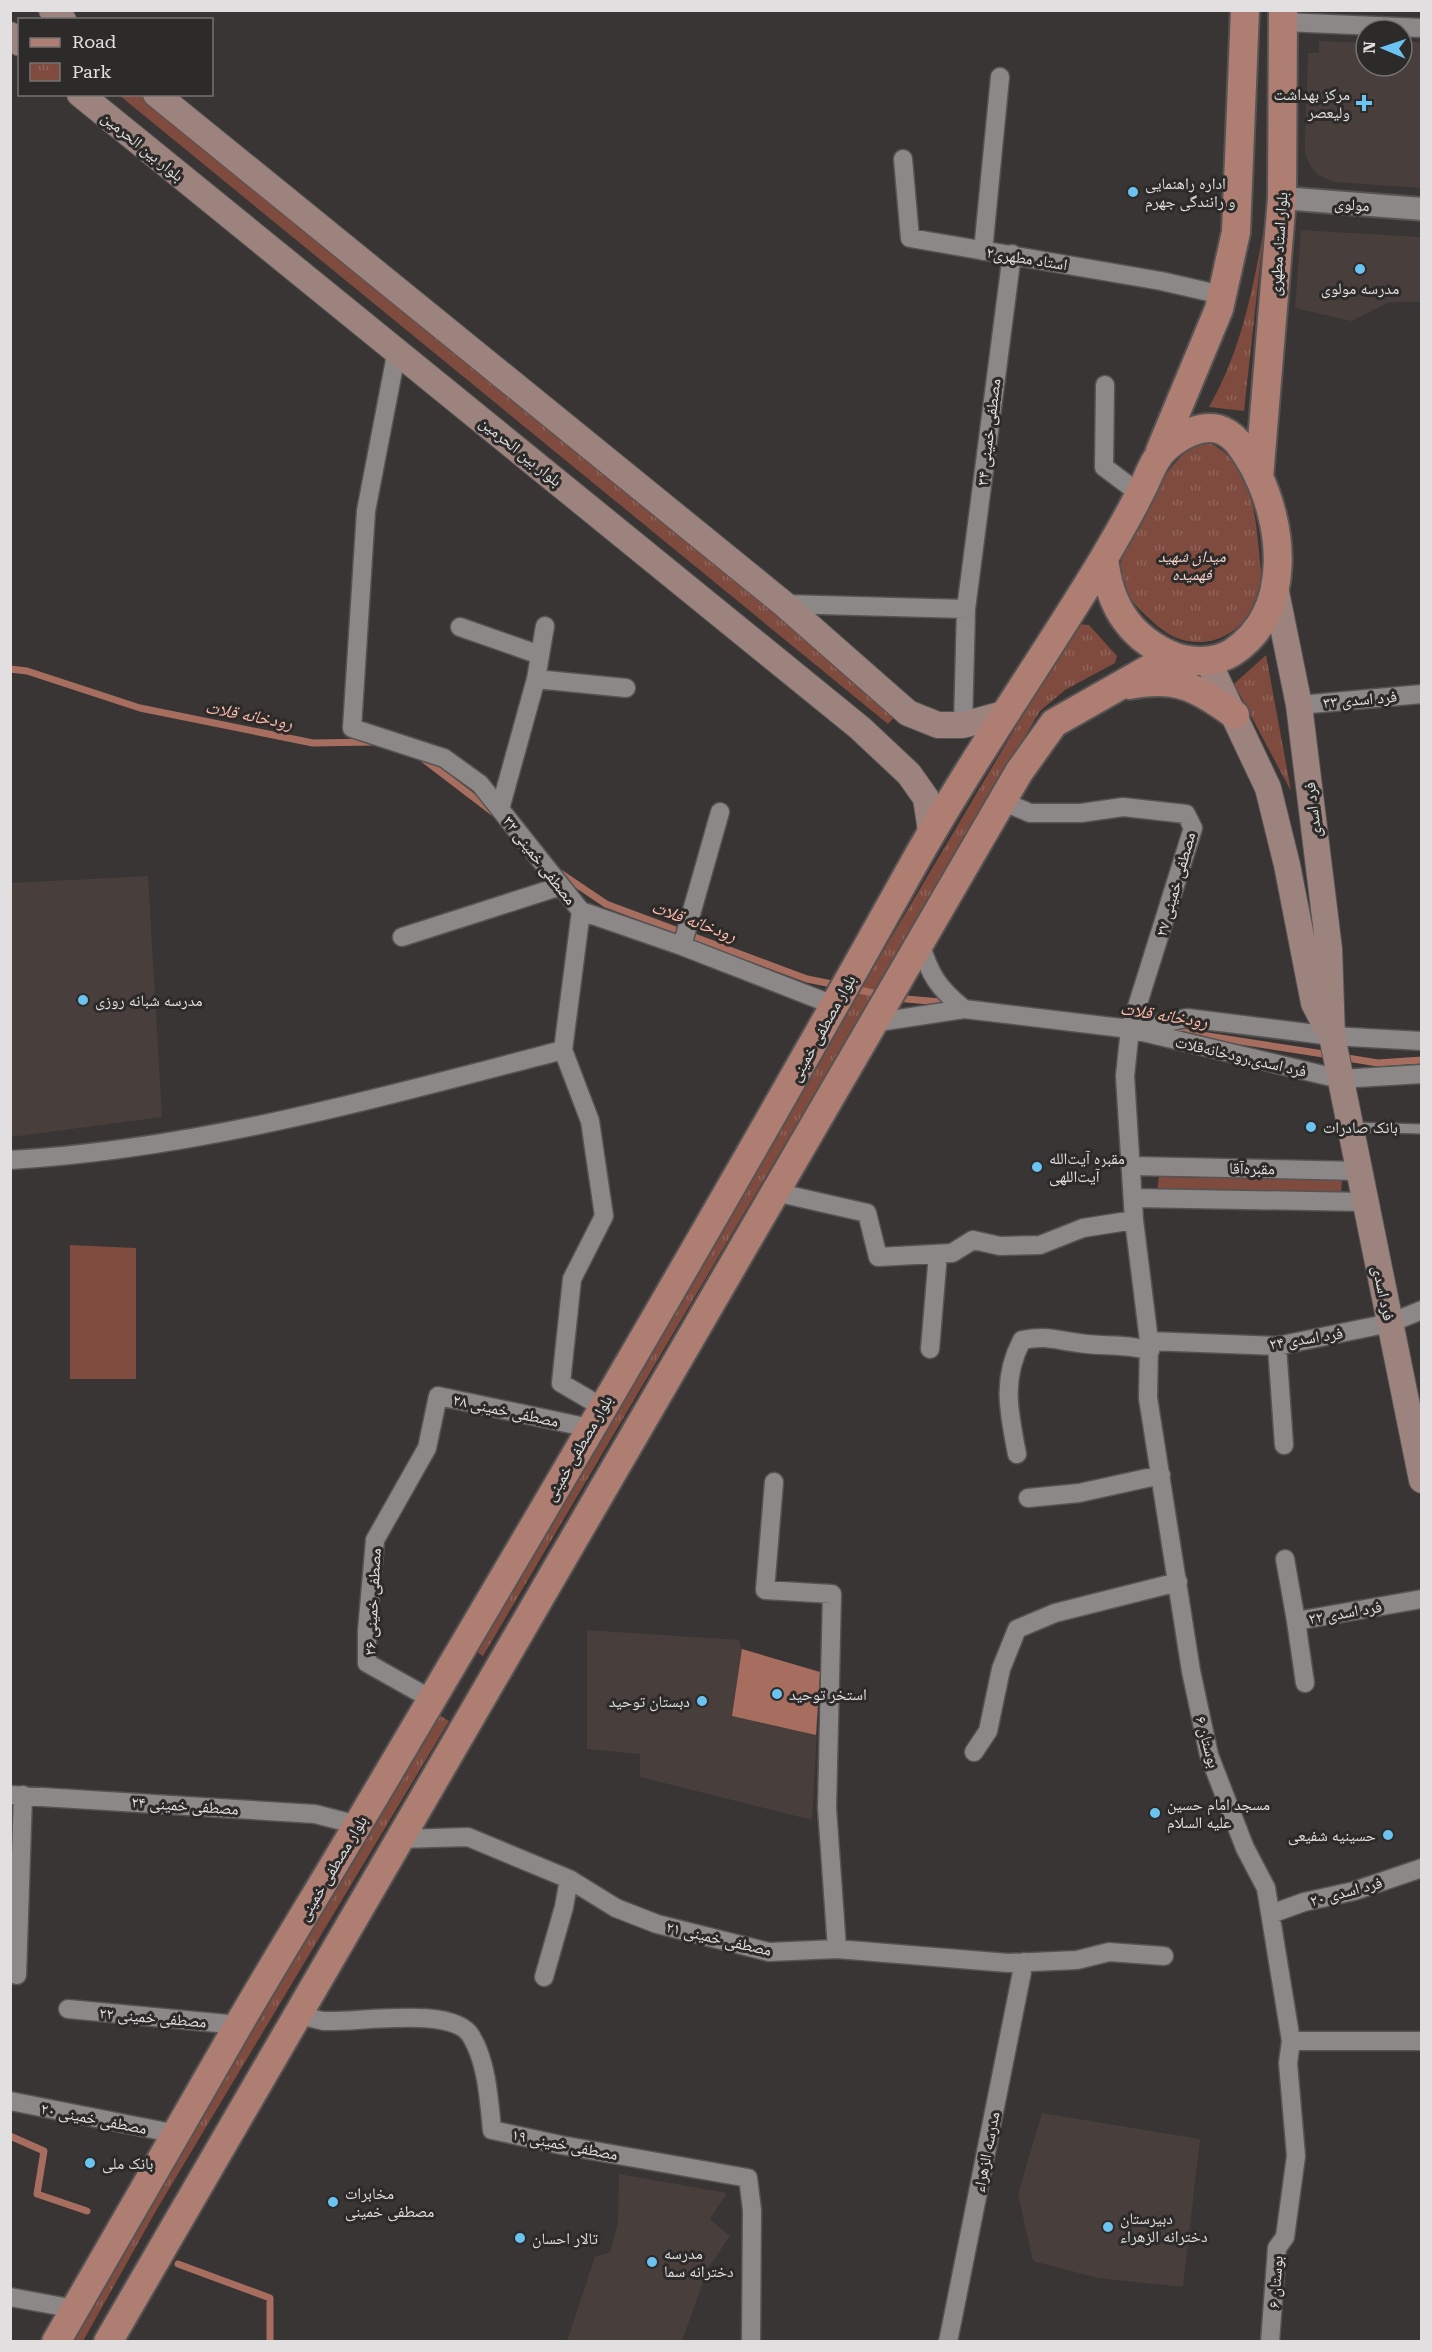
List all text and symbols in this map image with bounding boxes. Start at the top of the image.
legend [18,18,213,96]
north arrow [1354,18,1414,78]
text: Road [72,31,117,52]
text: N [1360,41,1379,54]
text: Park [72,61,112,82]
place label: مرکز بهداشت ولیعصر [1274,85,1350,122]
marker: مرکز بهداشت ولیعصر [1355,94,1373,112]
street label: بلوار بین الحرمین [97,107,188,186]
place label: اداره راهنمایی و رانندگی جهرم [1145,174,1235,212]
marker: اداره راهنمایی و رانندگی جهرم [1126,185,1140,199]
street label: بلوار استاد مطهری [1265,191,1293,297]
street label: مولوی [1333,194,1370,216]
street label: استاد مطهری۲ [985,243,1069,275]
marker: مدرسه مولوی [1353,262,1367,276]
place label: مدرسه مولوی [1321,279,1399,299]
street label: مصطفی خمینی ۳۴ [973,377,1005,487]
street label: بلوار بین الحرمین [475,412,566,491]
park label: میدان شهید فهمیده [1158,547,1227,584]
street label: فرد اسدی ۳۳ [1322,687,1398,713]
water label: رودخانه قلات [203,696,295,733]
street label: فرد اسدی [1300,781,1326,839]
street label: مصطفی خمینی ۳۲ [498,812,580,909]
street label: مصطفی خمینی ۲۷ [1152,830,1200,939]
water label: رودخانه قلات [649,895,740,946]
street label: بلوار مصطفی خمینی [785,972,860,1085]
place label: مدرسه شبانه روزی [95,991,203,1011]
marker: مدرسه شبانه روزی [76,993,90,1007]
water label: رودخانه قلات [1119,997,1210,1032]
street label: فرد اسدی،رودخانه‌قلات [1173,1032,1308,1082]
place label: بانک صادرات [1323,1118,1398,1137]
marker: بانک صادرات [1304,1120,1318,1134]
place label: مقبره آیت‌الله آیت‌اللهی [1049,1149,1125,1187]
street label: مقبره‌آقا [1229,1159,1275,1178]
marker: مقبره آیت‌الله آیت‌اللهی [1030,1160,1044,1174]
street label: فرد اسدی [1367,1264,1399,1323]
street label: فرد اسدی ۲۴ [1268,1323,1344,1355]
street label: مصطفی خمینی ۲۸ [451,1390,561,1432]
street label: بلوار مصطفی خمینی [540,1392,617,1505]
street label: مصطفی خمینی ۲۶ [360,1548,386,1656]
street label: فرد اسدی ۲۲ [1307,1597,1383,1629]
place label: استخر توحید [789,1685,867,1704]
marker: استخر توحید [770,1687,784,1701]
place label: دبستان توحید [609,1692,690,1712]
marker: دبستان توحید [695,1694,709,1708]
street label: بوستان ۶ [1191,1714,1224,1770]
street label: مصطفی خمینی ۲۴ [131,1792,239,1820]
place label: مسجد امام حسین علیه السلام [1167,1795,1270,1833]
marker: مسجد امام حسین علیه السلام [1148,1806,1162,1820]
street label: بلوار مصطفی خمینی [294,1812,372,1925]
place label: حسینیه شفیعی [1288,1826,1376,1846]
marker: حسینیه شفیعی [1381,1828,1395,1842]
street label: فرد اسدی ۲۰ [1308,1873,1385,1911]
street label: مصطفی خمینی ۲۱ [664,1917,773,1961]
street label: مصطفی خمینی ۲۲ [98,2003,207,2033]
street label: مصطفی خمینی ۲۰ [39,2099,149,2139]
street label: مدرسه الزهراء [969,2110,1004,2194]
street label: مصطفی خمینی ۱۹ [510,2125,620,2165]
place label: بانک ملی [102,2154,154,2174]
marker: بانک ملی [83,2156,97,2170]
place label: مخابرات مصطفی خمینی [345,2184,434,2222]
marker: مخابرات مصطفی خمینی [326,2195,340,2209]
place label: دبیرستان دخترانه الزهراء [1120,2209,1208,2246]
marker: دبیرستان دخترانه الزهراء [1101,2220,1115,2234]
place label: تالار احسان [532,2229,598,2249]
marker: تالار احسان [513,2231,527,2245]
place label: مدرسه دخترانه سما [664,2244,734,2281]
marker: مدرسه دخترانه سما [645,2255,659,2269]
street label: بوستان ۶ [1264,2255,1288,2309]

